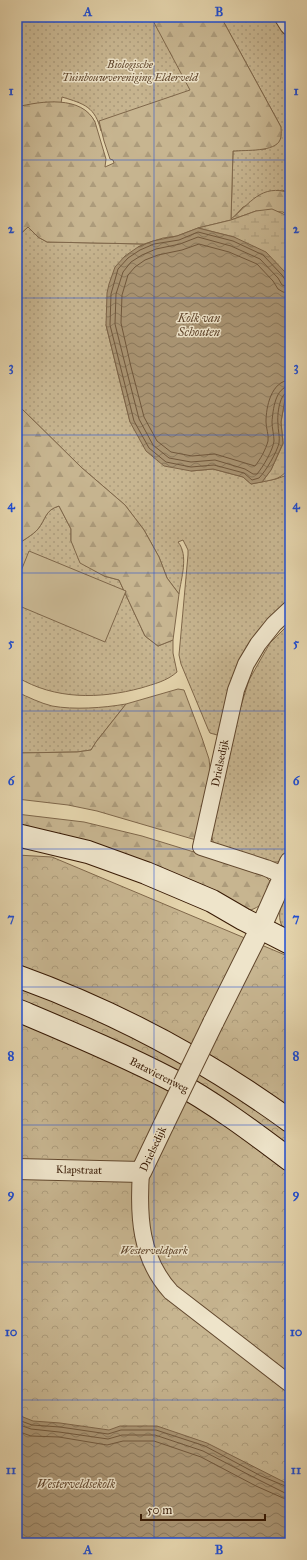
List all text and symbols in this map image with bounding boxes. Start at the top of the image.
text: A [83,4,93,20]
text: B [215,4,224,20]
park label: Biologische Tuinbouwvereniging Elderveld [62,58,199,84]
text: 1 [8,83,14,99]
text: 1 [293,83,299,99]
text: 2 [8,221,15,237]
text: 2 [293,221,300,237]
water label: Kolk van Schouten [177,311,221,339]
text: 3 [8,359,14,375]
text: 3 [293,359,299,375]
text: 4 [7,497,15,513]
text: 4 [292,497,300,513]
text: 5 [8,635,15,651]
text: 5 [293,635,300,651]
street label: Drielsedijk [209,737,232,788]
text: 6 [8,773,16,789]
text: 6 [293,773,301,789]
text: 7 [8,910,15,926]
text: 7 [293,910,300,926]
text: 8 [8,1048,15,1064]
text: 8 [293,1048,300,1064]
street label: Batavierenweg [127,1055,191,1096]
street label: Drielsedijk [137,1124,169,1174]
street label: Klapstraat [56,1163,102,1177]
text: 9 [8,1186,15,1202]
text: 9 [293,1186,300,1202]
park label: Westerveldpark [120,1244,188,1258]
text: 10 [5,1324,18,1340]
text: 10 [290,1324,303,1340]
text: 11 [6,1462,16,1478]
text: 11 [291,1462,301,1478]
water label: Westerveldsekolk [37,1477,116,1491]
scale bar [141,1496,265,1522]
text: 50 m [147,1503,172,1517]
text: A [83,1542,93,1558]
text: B [215,1542,224,1558]

